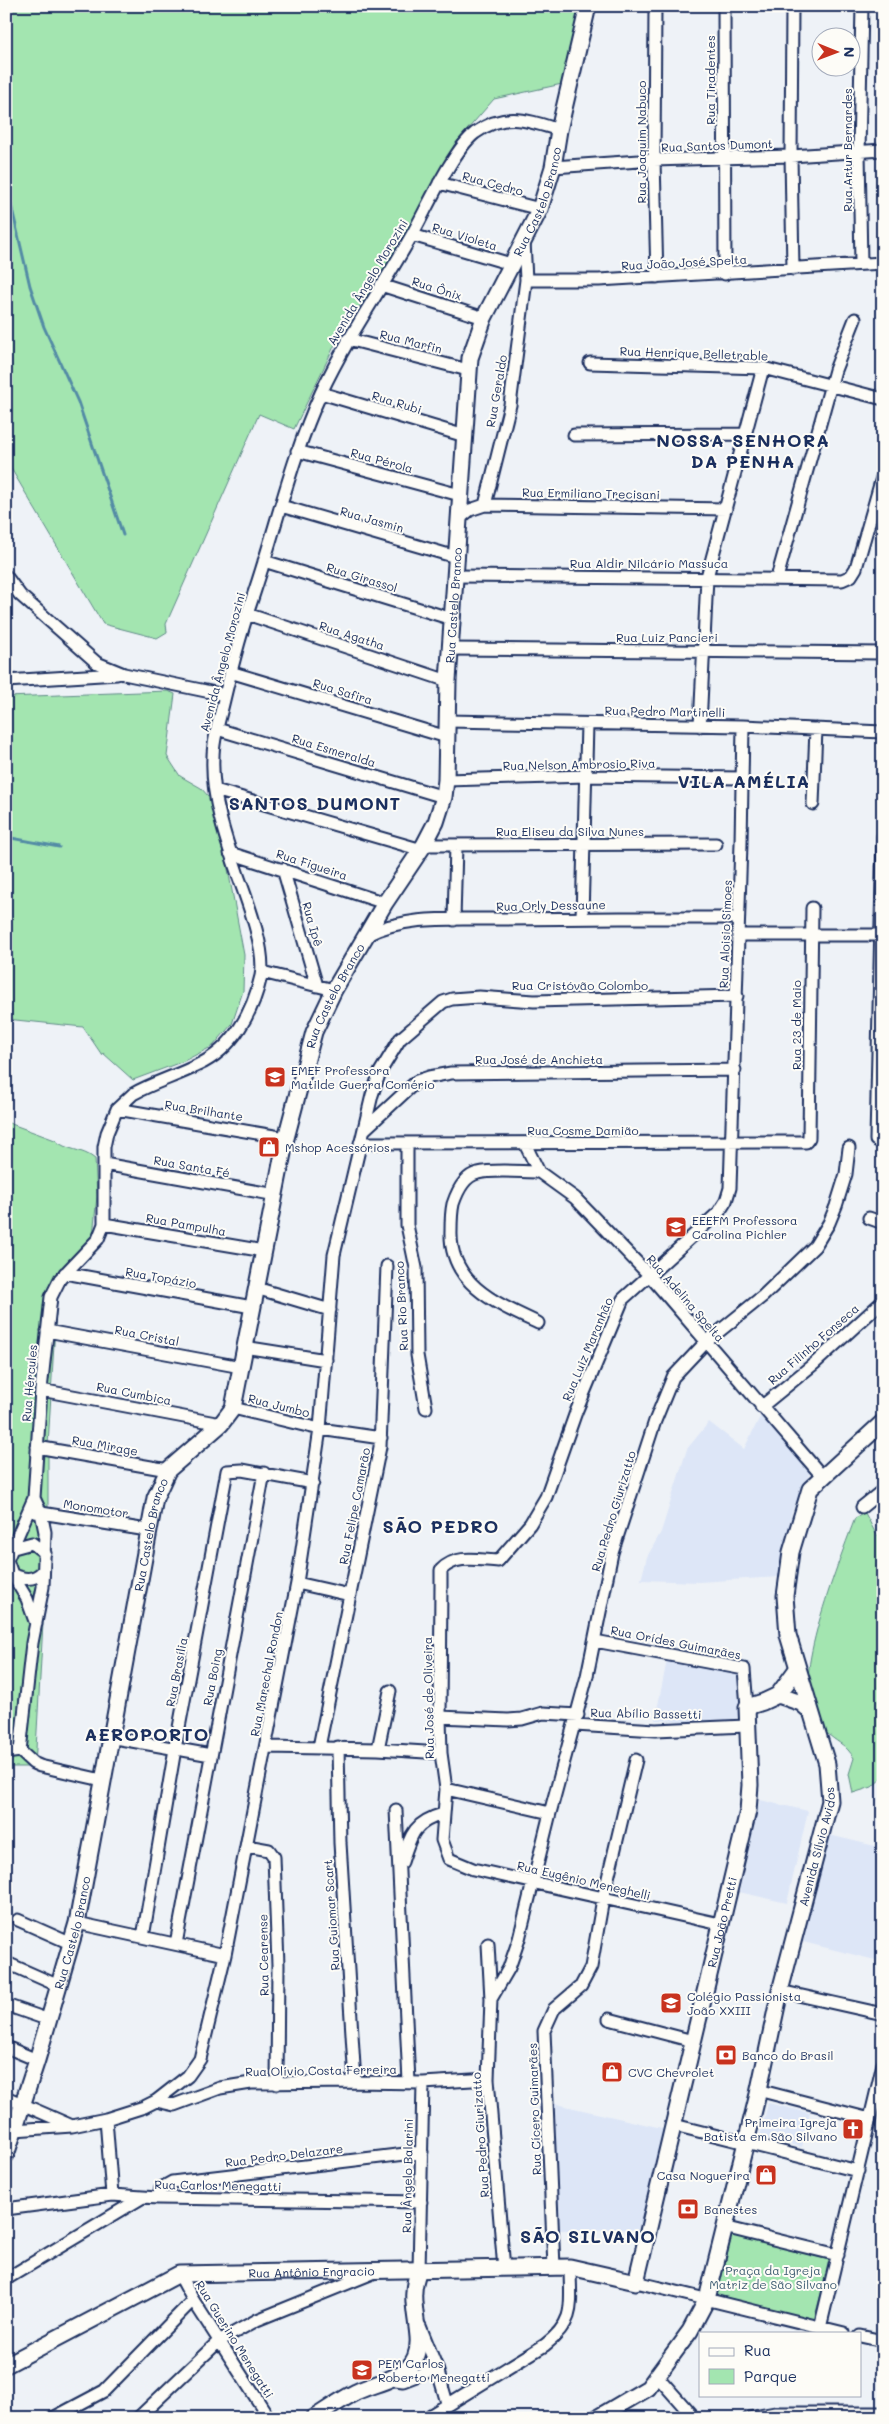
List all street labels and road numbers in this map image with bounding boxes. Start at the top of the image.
street label: Rua Tiradentes [702,35,718,125]
street label: Rua Joaquim Nabuco [633,81,649,203]
street label: Rua Artur Bernardes [839,88,855,212]
street label: Rua Santos Dumont [661,135,773,155]
street label: Rua Castelo Branco [509,146,564,259]
street label: Rua Cedro [461,167,525,199]
street label: Avenida Ângelo Morozini [323,216,411,348]
street label: Rua Violeta [430,219,500,253]
street label: Rua João José Spelta [621,251,747,273]
street label: Rua Ônix [410,272,464,304]
street label: Rua Marfin [378,326,444,356]
street label: Rua Henrique Belletrable [619,342,769,364]
street label: Rua Geraldo [482,354,510,428]
street label: Rua Rubi [370,387,424,417]
street label: Rua Pérola [349,444,415,476]
street label: Rua Ermiliano Trecisani [522,484,660,502]
street label: Rua Jasmin [338,502,406,536]
street label: Rua Castelo Branco [441,547,465,664]
street label: Rua Aldir Nilcário Massuca [570,555,728,571]
street label: Rua Girassol [325,559,399,595]
street label: Avenida Ângelo Morozini [196,590,248,734]
street label: Rua Agatha [317,617,387,653]
street label: Rua Luiz Pancieri [616,629,718,645]
street label: Rua Safira [311,674,375,708]
street label: Rua Pedro Martinelli [605,702,725,720]
street label: Rua Esmeralda [290,730,378,770]
street label: Rua Nelson Ambrosio Riva [503,755,655,773]
street label: Rua Eliseu da Silva Nunes [496,823,644,839]
street label: Rua Figueira [274,845,350,883]
street label: Rua Aloisio Simoes [715,879,735,989]
street label: Rua Orly Dessaune [496,896,606,914]
street label: Rua Ipê [299,900,327,948]
street label: Rua Castelo Branco [302,940,368,1050]
street label: Rua Cristóvão Colombo [512,977,648,993]
street label: Rua 23 de Maio [788,980,804,1070]
street label: Rua José de Anchieta [475,1051,603,1067]
street label: Rua Brilhante [164,1096,244,1124]
street label: Rua Cosme Damião [527,1122,639,1138]
street label: Rua Santa Fé [153,1151,231,1181]
street label: Rua Pampulha [145,1209,227,1239]
street label: Rua Adelina Spelta [644,1251,728,1345]
street label: Rua Rio Branco [391,1261,411,1351]
street label: Rua Topázio [124,1263,198,1291]
street label: Rua Luiz Maranhão [558,1295,616,1403]
street label: Rua Filinho Fonseca [764,1300,862,1388]
street label: Rua Cristal [113,1321,181,1349]
street label: Rua Hércules [18,1344,40,1422]
street label: Rua Cumbica [95,1378,173,1408]
street label: Rua Jumbo [246,1390,312,1420]
street label: Rua Mirage [71,1431,139,1459]
street label: Rua Felipe Camarão [335,1446,373,1566]
street label: Rua Pedro Giurizatto [587,1449,639,1573]
street label: Rua Castelo Branco [130,1475,171,1593]
street label: Monomotor [62,1495,130,1521]
street label: Rua Marechal Rondon [246,1610,286,1738]
street label: Rua Orídes Guimarães [609,1622,743,1663]
street label: Rua Brasília [161,1636,191,1708]
street label: Rua José de Oliveira [419,1637,437,1759]
street label: Rua Boing [199,1647,225,1707]
street label: Rua Abílio Bassetti [590,1704,702,1722]
street label: Avenida Sílvio Avidos [795,1786,838,1908]
street label: Rua Eugênio Meneghelli [516,1857,652,1903]
street label: Rua Guiomar Scart [319,1859,343,1971]
street label: Rua Castelo Branco [50,1875,93,1991]
street label: Rua João Pretti [703,1875,740,1969]
street label: Rua Cearense [254,1914,272,1996]
street label: Rua Cícero Guimarães [524,2042,544,2175]
street label: Rua Olívio Costa Ferreira [245,2061,397,2079]
street label: Rua Pedro Giurizatto [468,2072,492,2198]
street label: Rua Ângelo Balarini [398,2119,416,2233]
street label: Rua Pedro Delazare [224,2140,344,2170]
street label: Rua Carlos Menegatti [154,2176,282,2194]
street label: Rua Antônio Engracio [248,2262,375,2281]
street label: Rua Guerino Menegatti [192,2277,278,2401]

